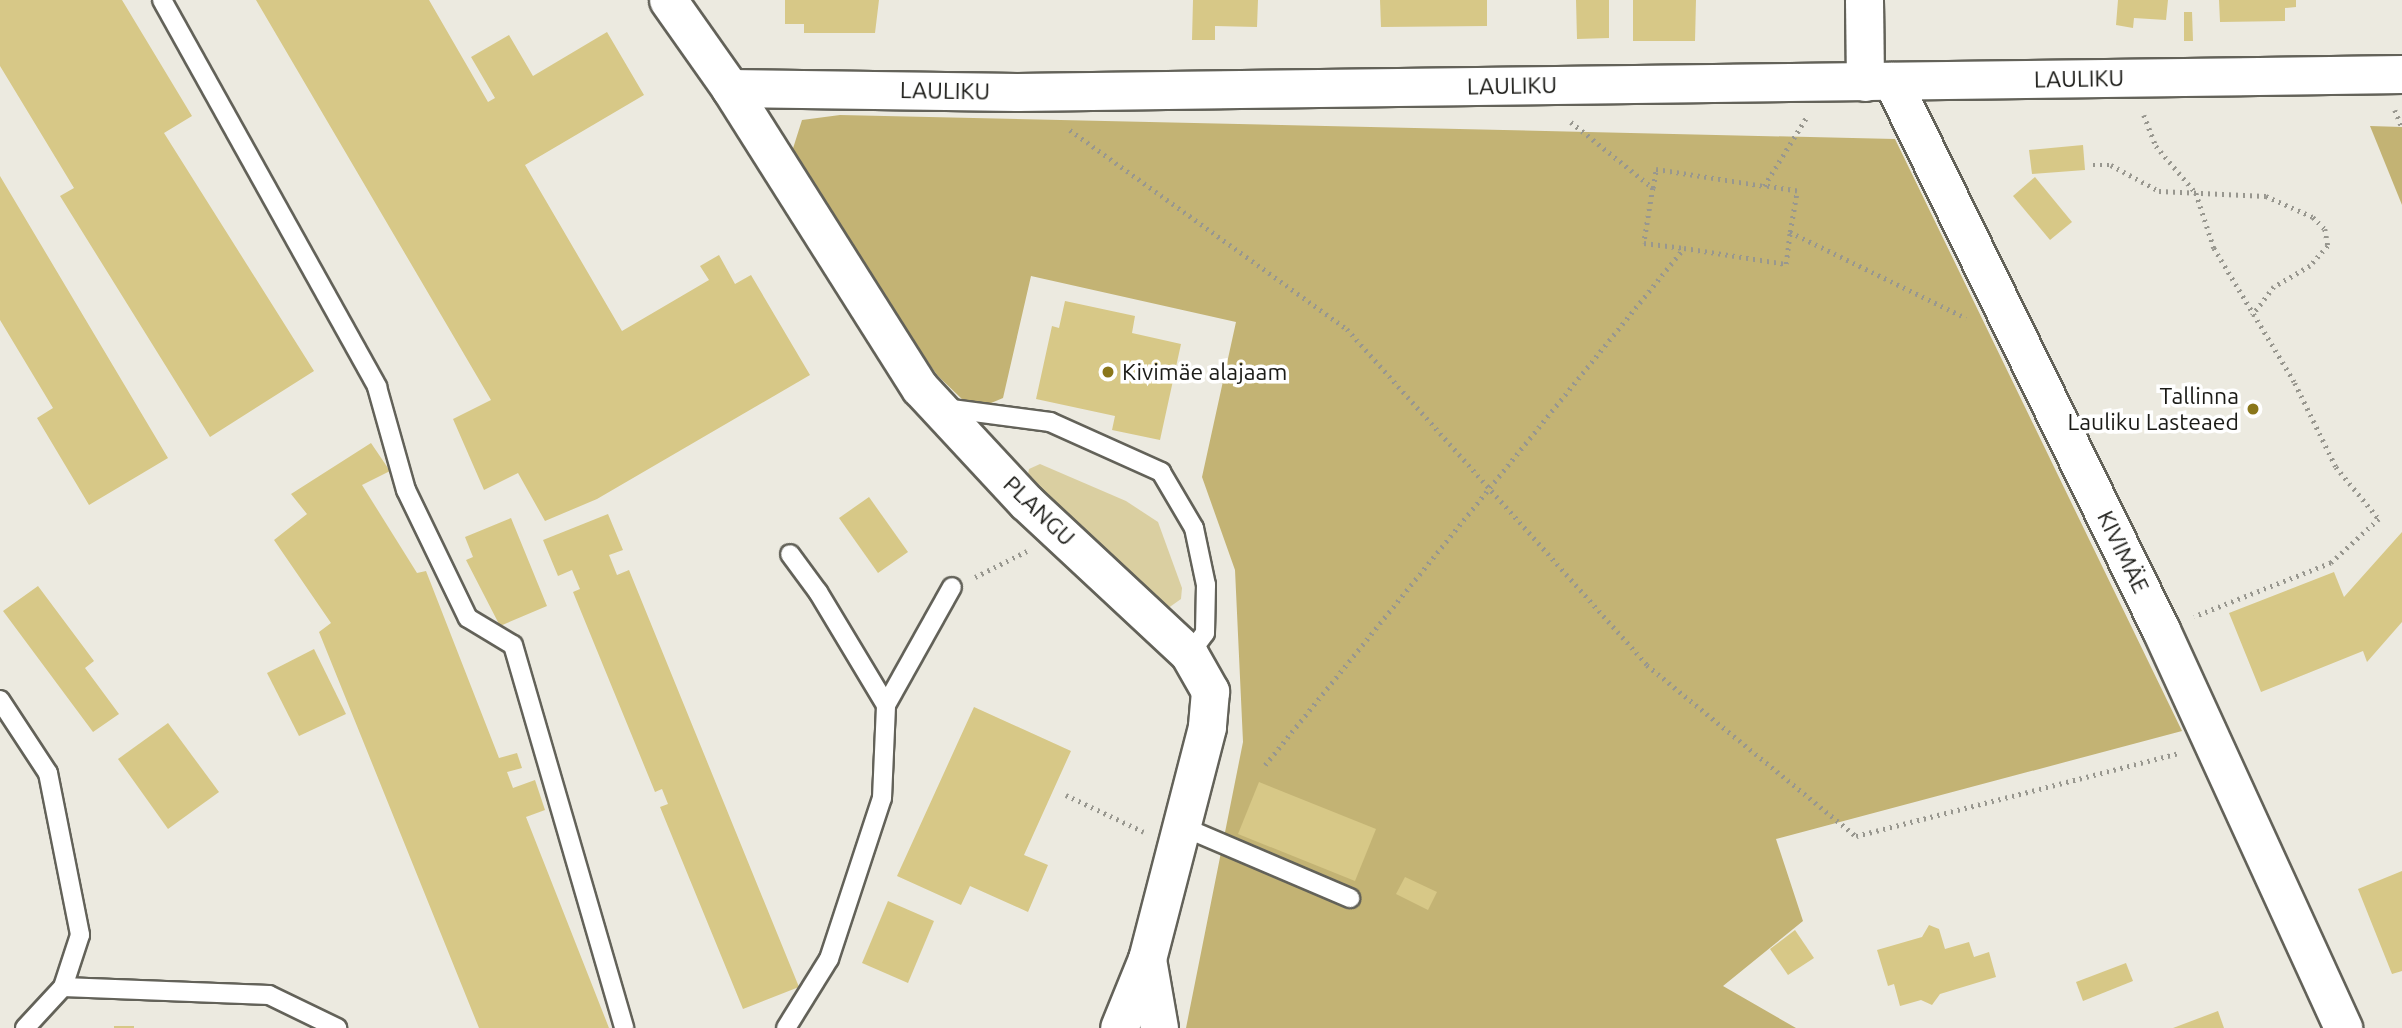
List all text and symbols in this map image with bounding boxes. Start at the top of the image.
street label: LAULIKU [2034,64,2124,94]
street label: LAULIKU [1467,71,1557,101]
street label: LAULIKU [900,76,990,106]
place label: Kivimäe alajaam [1122,358,1287,386]
marker: Kivimäe alajaam [1100,364,1116,380]
place label: Tallinna Lauliku Lasteaed [2068,382,2239,436]
marker: Tallinna Lauliku Lasteaed [2245,401,2261,417]
street label: PLANGU [998,470,1080,552]
street label: KIVIMÄE [2091,506,2155,598]

